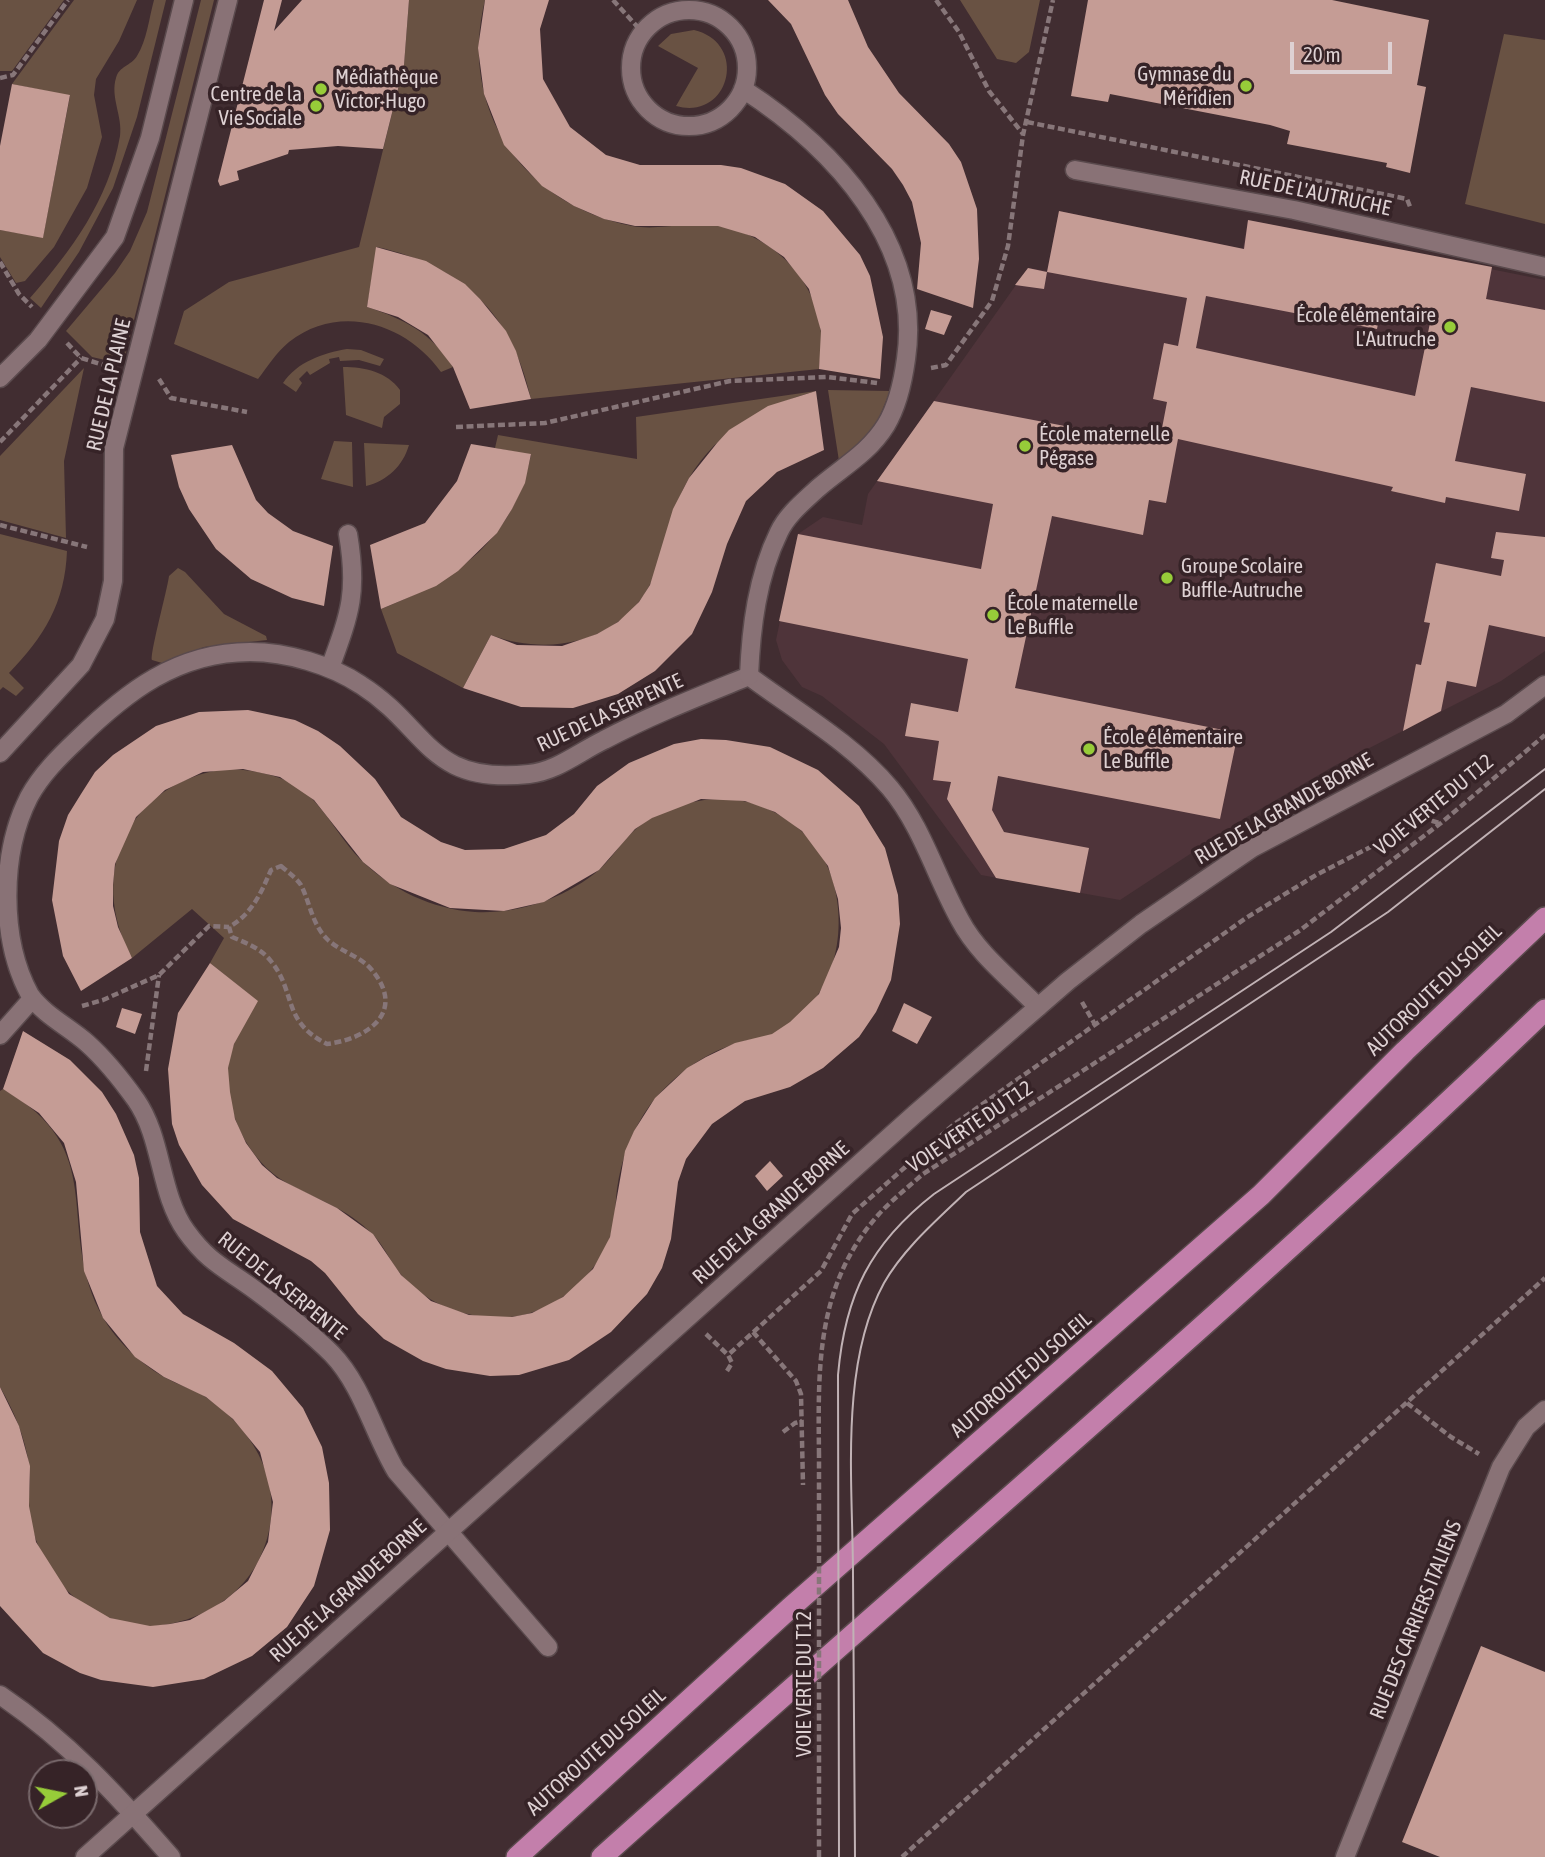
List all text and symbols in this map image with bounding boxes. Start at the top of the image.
scale bar [1293,28,1394,72]
text: 20 m [1303,42,1341,66]
place label: Gymnase du Méridien [1137,61,1232,111]
place label: Médiathèque Victor-Hugo [335,64,438,114]
marker: Gymnase du Méridien [1238,78,1254,94]
place label: Centre de la Vie Sociale [210,81,302,131]
marker: Médiathèque Victor-Hugo [313,81,329,97]
marker: Centre de la Vie Sociale [308,98,324,114]
street label: RUE DE L'AUTRUCHE [1237,165,1393,221]
place label: École élémentaire L'Autruche [1296,302,1436,352]
street label: RUE DE LA PLAINE [82,316,136,454]
marker: École élémentaire L'Autruche [1442,319,1458,335]
place label: École maternelle Pégase [1039,421,1170,471]
marker: École maternelle Pégase [1017,438,1033,454]
place label: Groupe Scolaire Buffle-Autruche [1181,553,1303,603]
marker: Groupe Scolaire Buffle-Autruche [1159,570,1175,586]
place label: École maternelle Le Buffle [1007,590,1138,640]
marker: École maternelle Le Buffle [985,607,1001,623]
street label: RUE DE LA SERPENTE [533,668,687,758]
place label: École élémentaire Le Buffle [1103,724,1243,774]
marker: École élémentaire Le Buffle [1081,741,1097,757]
street label: RUE DE LA GRANDE BORNE [1190,748,1378,870]
street label: VOIE VERTE DU T12 [1369,749,1499,861]
street label: AUTOROUTE DU SOLEIL [1361,919,1507,1061]
street label: VOIE VERTE DU T12 [902,1076,1038,1178]
street label: RUE DE LA GRANDE BORNE [688,1136,854,1290]
street label: RUE DE LA SERPENTE [213,1227,351,1345]
street label: AUTOROUTE DU SOLEIL [945,1307,1097,1443]
street label: RUE DE LA GRANDE BORNE [265,1514,431,1668]
street label: RUE DES CARRIERS ITALIENS [1365,1517,1467,1723]
street label: VOIE VERTE DU T12 [791,1611,817,1757]
street label: AUTOROUTE DU SOLEIL [521,1683,671,1821]
north arrow [28,1759,98,1829]
text: N [70,1784,94,1798]

